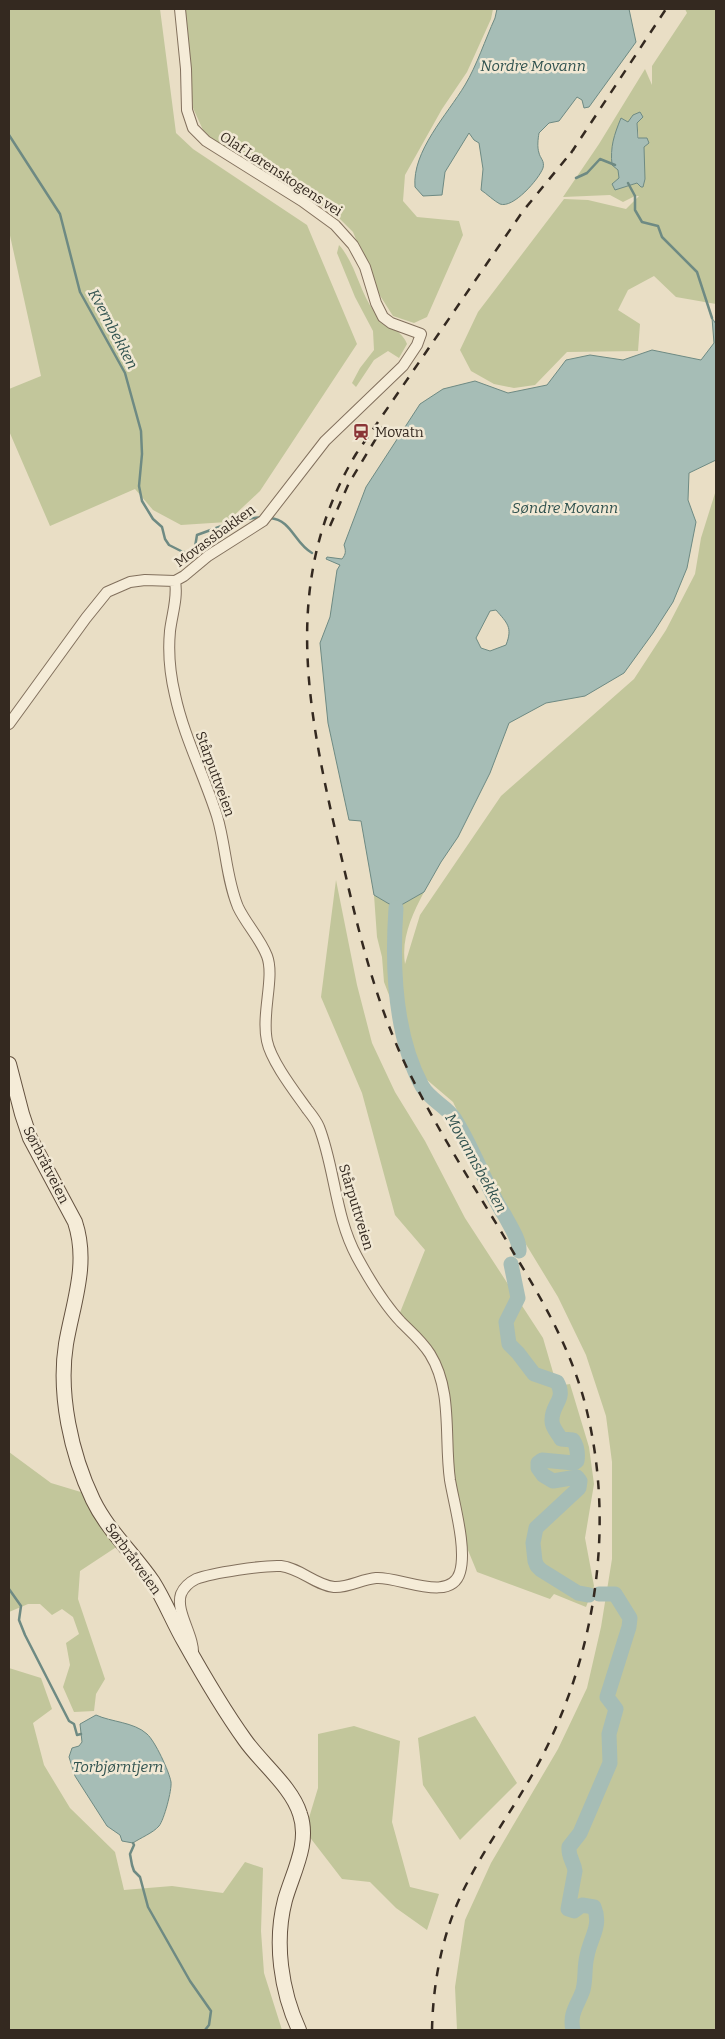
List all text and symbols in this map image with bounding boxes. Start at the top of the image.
water label: Nordre Movann [480,57,586,75]
street label: Olaf Lørenskogens vei [217,128,345,220]
water label: Kvernbekken [84,286,142,372]
station icon: Movatn [351,422,371,442]
place label: Movatn [375,424,424,441]
water label: Søndre Movann [512,499,618,517]
street label: Movassbakken [171,501,259,571]
street label: Stårputtveien [192,729,238,819]
water label: Movannsbekken [441,1110,511,1216]
street label: Sørbråtveien [19,1124,73,1206]
street label: Stårputtveien [335,1162,377,1252]
street label: Sørbråtveien [101,1520,165,1598]
water label: Torbjørntjern [73,1758,163,1776]

